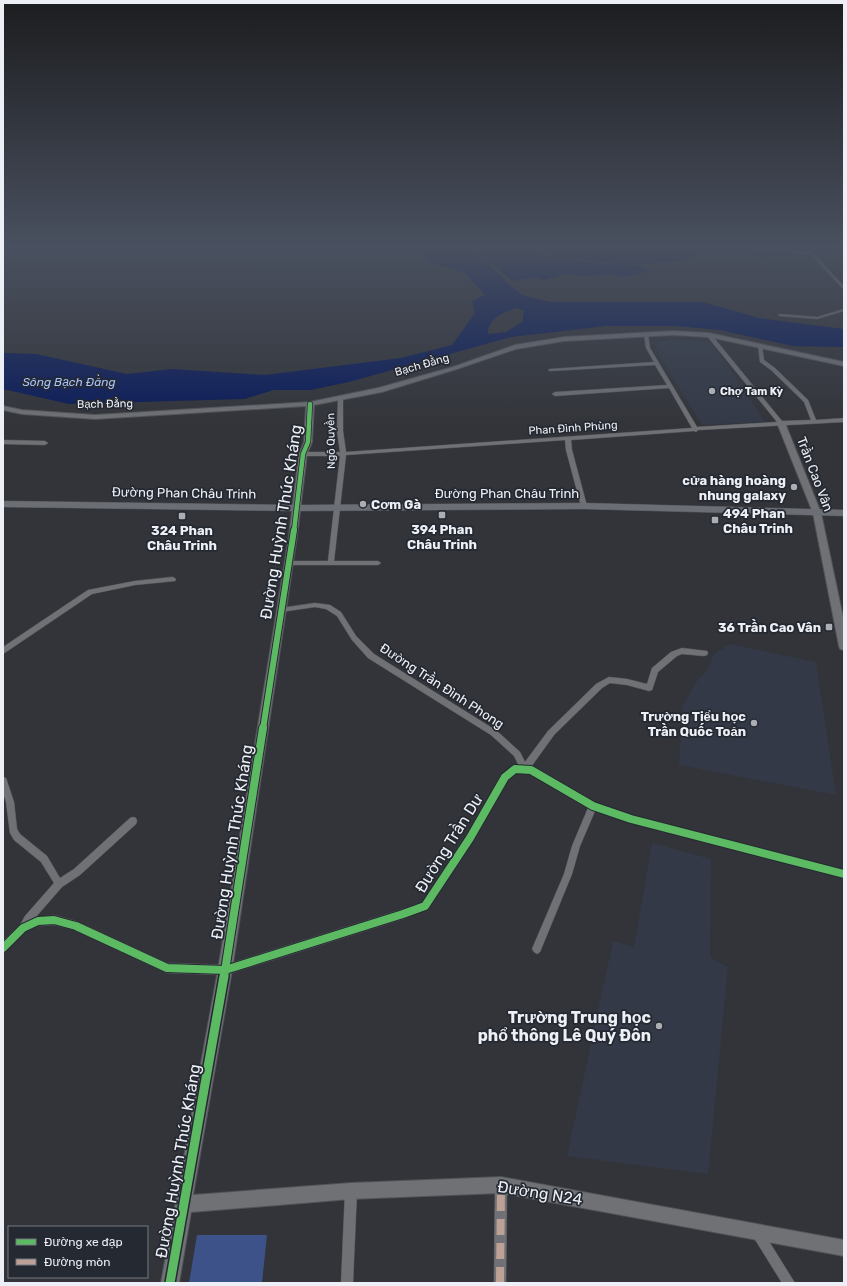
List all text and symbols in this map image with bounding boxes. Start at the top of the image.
street label: Bạch Đằng [393,350,451,379]
water label: Sông Bạch Đằng [22,374,116,389]
place label: Chợ Tam Kỳ [720,385,783,398]
marker: Chợ Tam Kỳ [707,386,717,396]
street label: Bạch Đằng [77,396,133,411]
street label: Ngô Quyền [323,413,338,469]
street label: Phan Đình Phùng [528,418,618,438]
street label: Đường Huỳnh Thúc Kháng [256,423,306,621]
street label: Trần Cao Vân [794,434,837,513]
place label: cửa hàng hoàng nhung galaxy [682,473,786,503]
marker: cửa hàng hoàng nhung galaxy [789,482,799,492]
street label: Đường Phan Châu Trinh [112,484,256,503]
street label: Đường Phan Châu Trinh [435,486,579,502]
place label: Cơm Gà [371,497,421,512]
marker: Cơm Gà [358,499,368,509]
place label: 494 Phan Châu Trinh [723,506,793,536]
marker: 394 Phan Châu Trinh [437,510,447,520]
marker: 324 Phan Châu Trinh [177,511,187,521]
marker: 494 Phan Châu Trinh [710,515,720,525]
place label: 394 Phan Châu Trinh [407,522,477,552]
place label: 324 Phan Châu Trinh [147,523,217,553]
place label: 36 Trần Cao Vân [718,619,821,635]
marker: 36 Trần Cao Vân [824,622,834,632]
street label: Đường Trần Đình Phong [377,640,507,733]
place label: Trường Tiểu học Trần Quốc Toản [641,709,746,739]
marker: Trường Tiểu học Trần Quốc Toản [749,718,759,728]
street label: Đường Huỳnh Thúc Kháng [207,743,257,941]
street label: Đường Trần Dư [410,789,487,896]
place label: Trường Trung học phổ thông Lê Quý Đôn [478,1008,651,1045]
marker: Trường Trung học phổ thông Lê Quý Đôn [654,1021,664,1031]
street label: Đường Huỳnh Thúc Kháng [152,1062,204,1260]
street label: Đường N24 [496,1177,584,1209]
legend [8,1226,148,1278]
text: Đường xe đạp [44,1235,123,1249]
text: Đường mòn [44,1255,110,1269]

